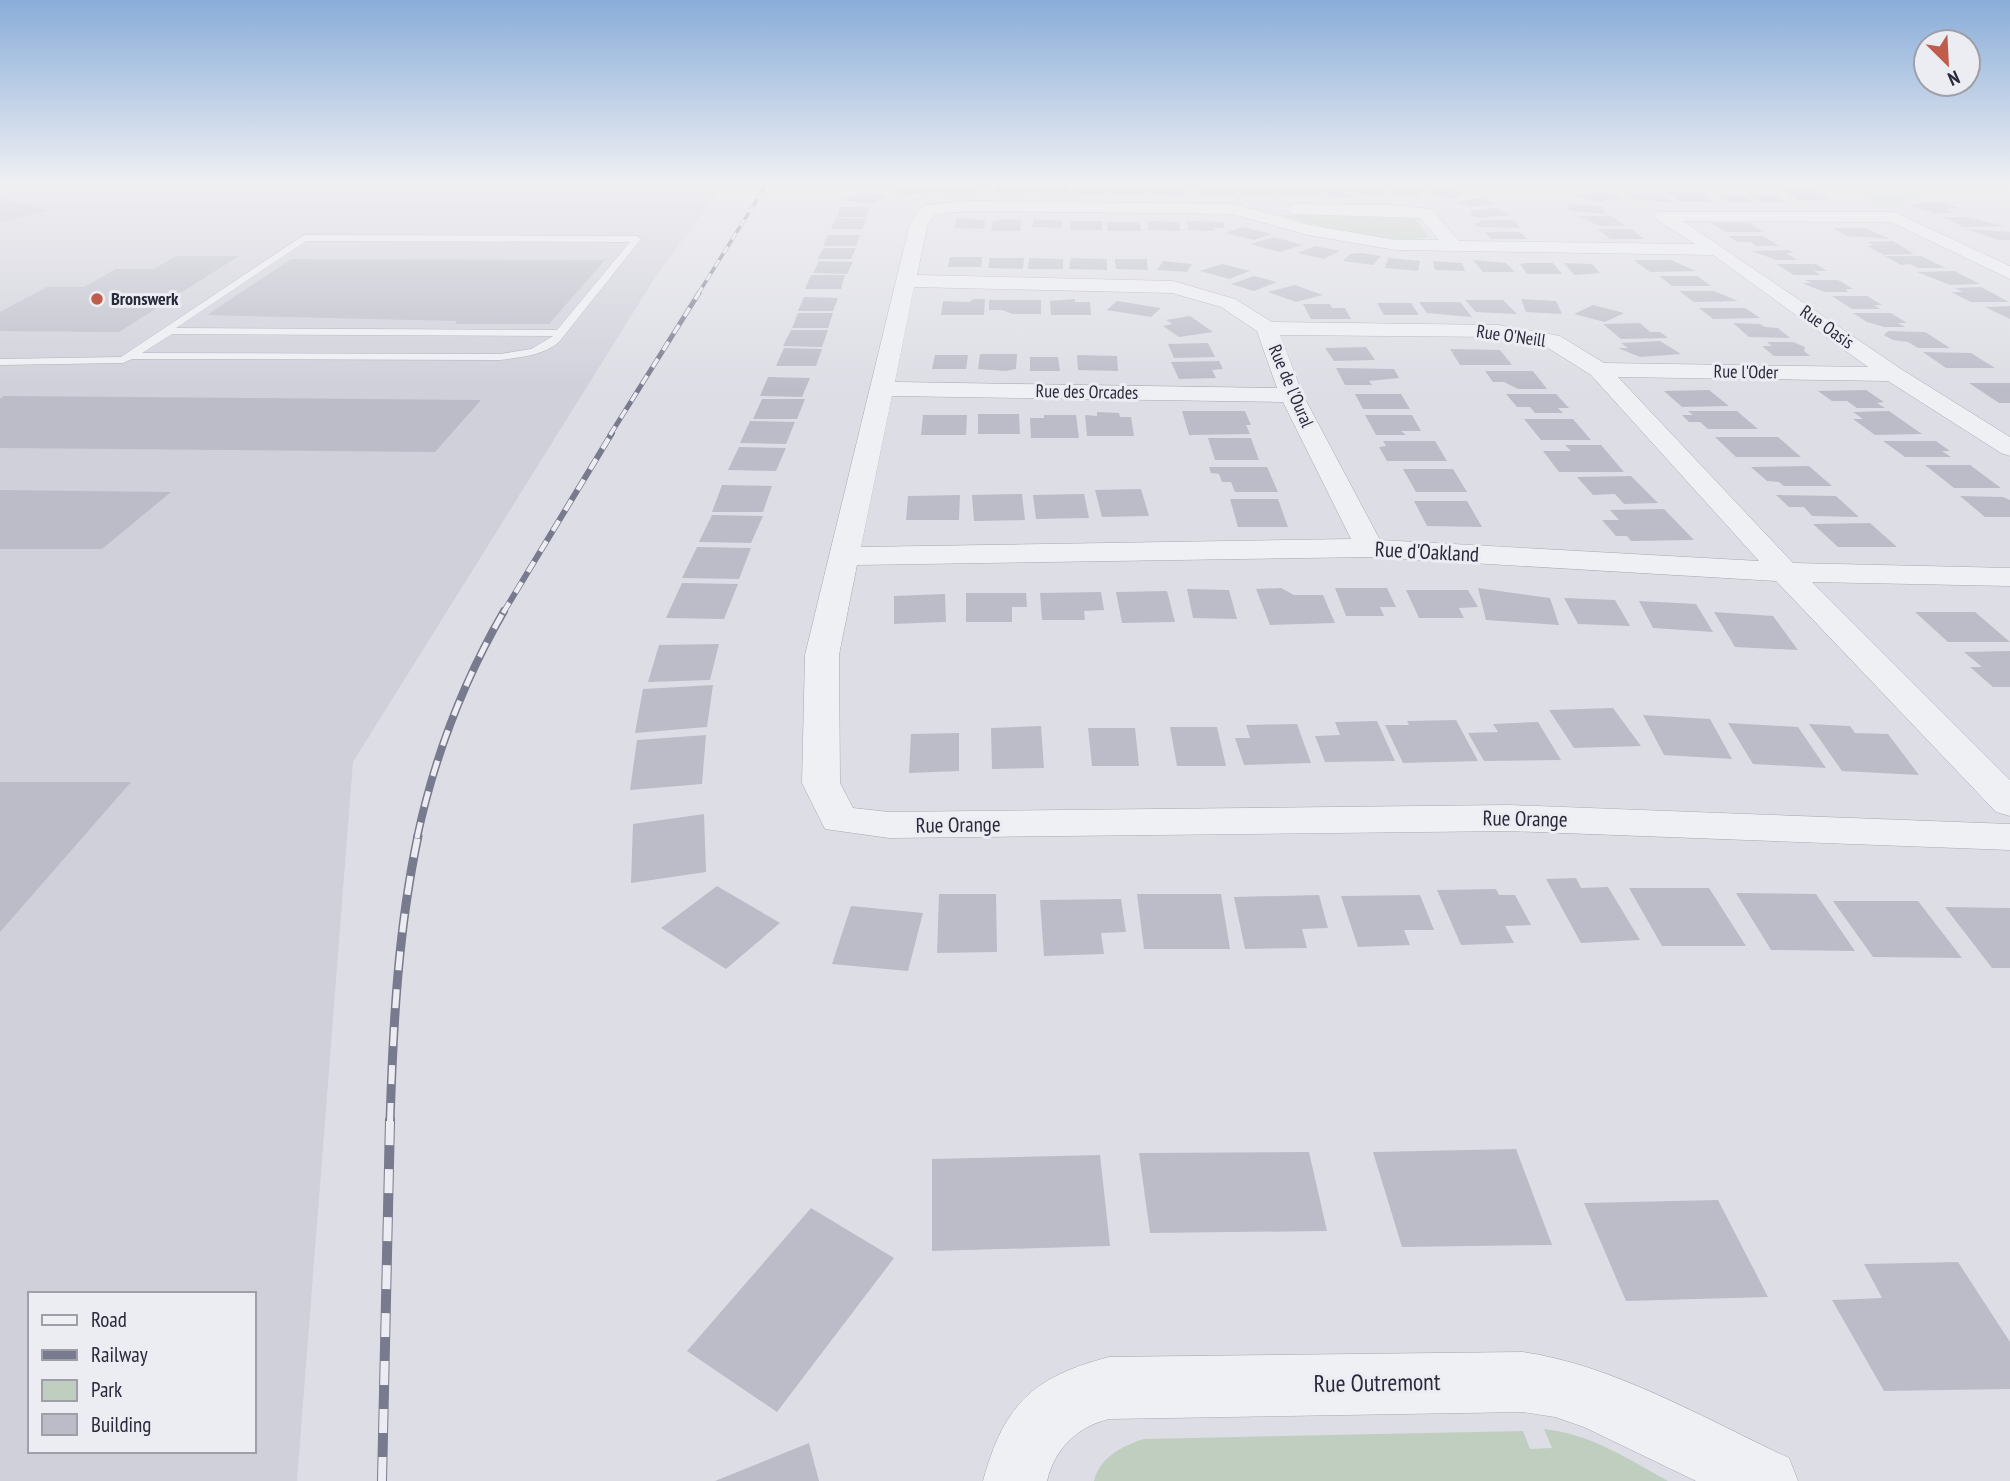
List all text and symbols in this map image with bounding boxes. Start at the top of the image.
north arrow [1912,28,1982,98]
text: N [1944,65,1963,92]
place label: Bronswerk [111,287,179,310]
marker: Bronswerk [89,291,105,307]
street label: Rue Oasis [1796,300,1859,353]
street label: Rue O'Neill [1475,319,1548,352]
street label: Rue de l'Oural [1264,341,1319,431]
street label: Rue l'Oder [1714,359,1779,384]
street label: Rue des Orcades [1036,379,1138,404]
street label: Rue d'Oakland [1374,535,1480,568]
street label: Rue Orange [1482,804,1568,833]
street label: Rue Orange [915,810,1001,839]
legend [28,1292,256,1453]
text: Road [91,1306,127,1333]
text: Railway [91,1341,148,1368]
street label: Rue Outremont [1313,1366,1441,1399]
text: Park [91,1376,122,1403]
text: Building [91,1411,151,1438]

